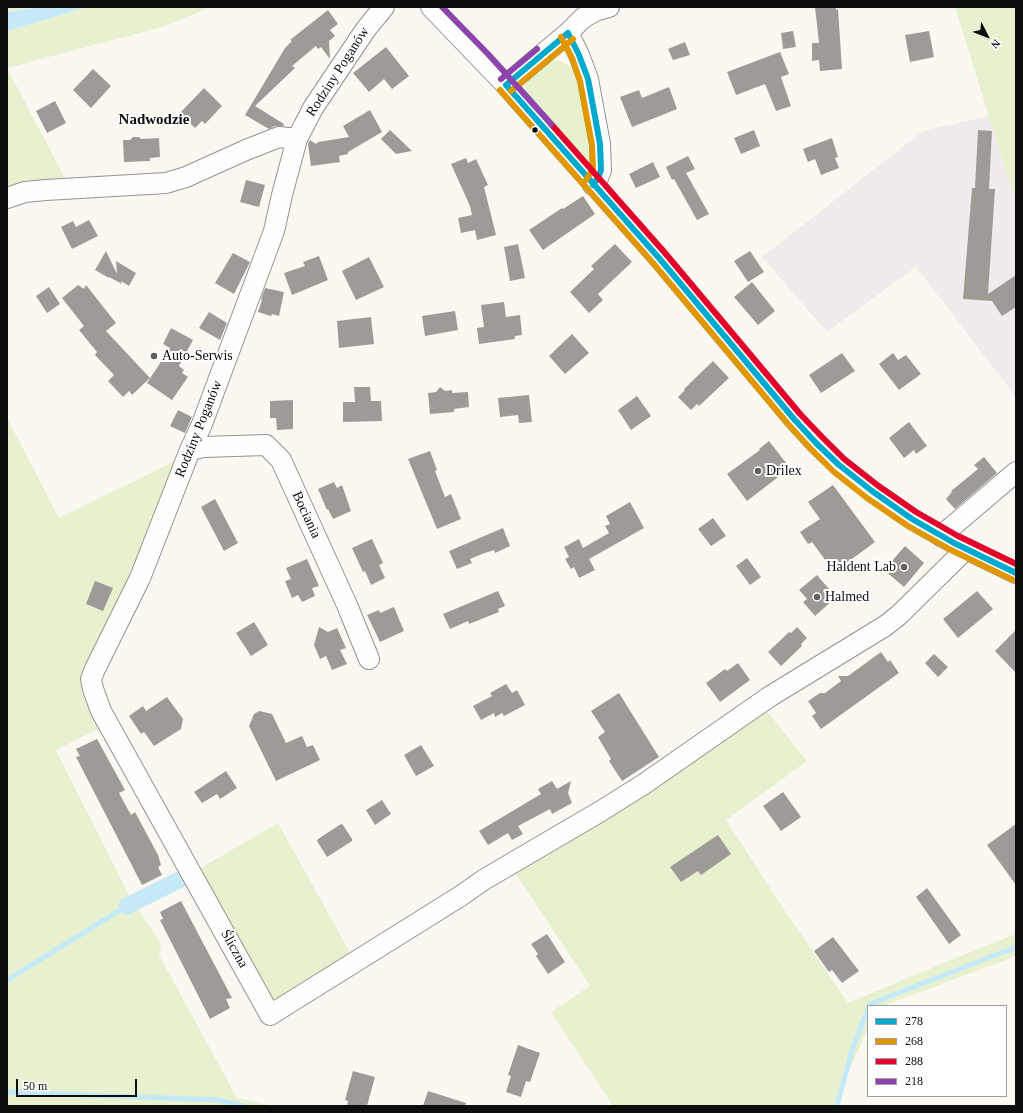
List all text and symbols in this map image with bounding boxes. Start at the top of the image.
north arrow [967,16,1007,56]
street label: Rodziny Poganów [303,24,373,120]
text: N [989,37,1003,51]
district label: Nadwodzie [119,111,189,129]
unlabelled marker [530,125,540,135]
place label: Auto-Serwis [162,348,233,364]
marker: Auto-Serwis [149,351,159,361]
street label: Rodziny Poganów [172,378,226,480]
place label: Drilex [766,463,802,479]
marker: Drilex [753,466,763,476]
street label: Bociania [288,489,324,541]
place label: Haldent Lab [826,559,896,575]
marker: Haldent Lab [899,562,909,572]
place label: Halmed [825,589,869,605]
marker: Halmed [812,592,822,602]
street label: Śliczna [217,927,251,971]
legend [867,1005,1007,1097]
text: 278 [905,1014,923,1028]
text: 268 [905,1034,923,1048]
text: 288 [905,1054,923,1068]
scale bar [18,1071,139,1097]
text: 218 [905,1074,923,1088]
text: 50 m [23,1079,47,1093]

